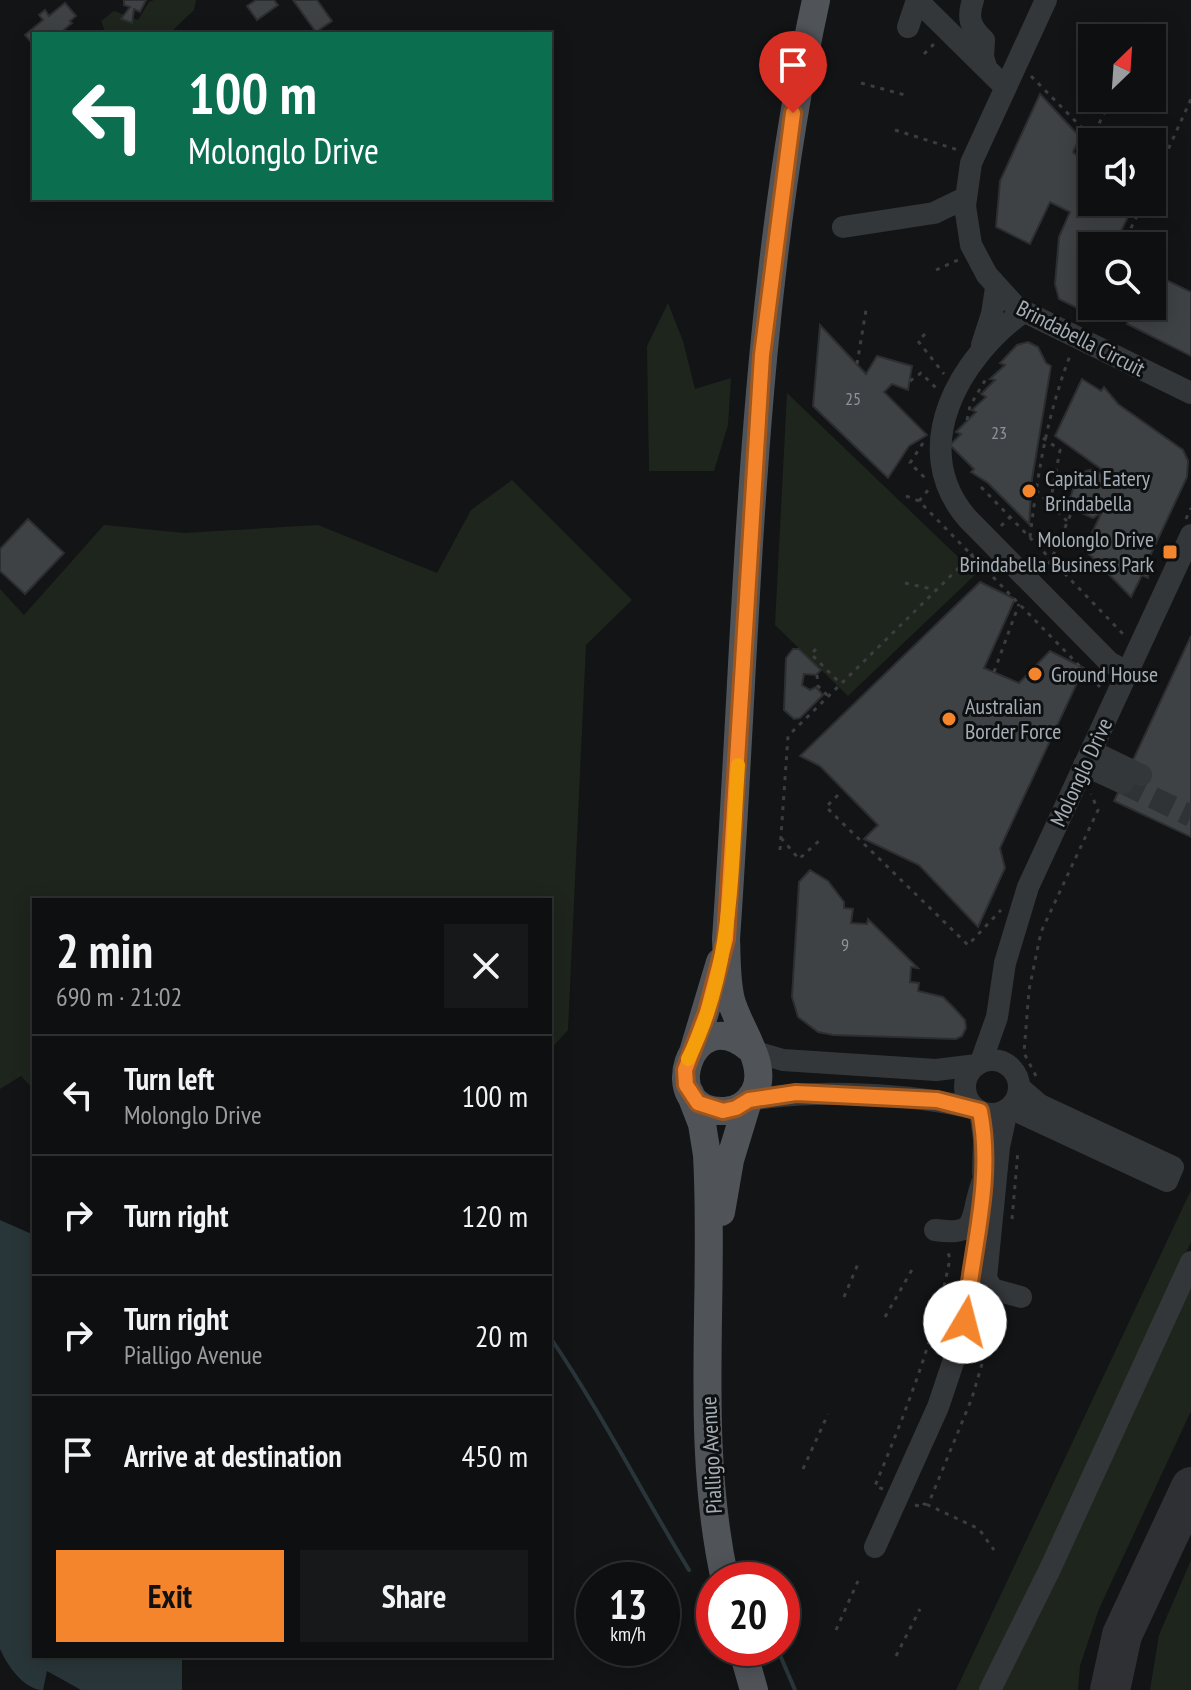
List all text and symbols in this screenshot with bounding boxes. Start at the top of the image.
north arrow [1078,24,1166,112]
map controls [1078,24,1166,320]
pin [759,31,827,113]
icon: arrive [771,43,815,87]
text: 100 m [188,57,317,129]
icon: left [56,64,160,168]
text: Molonglo Drive [188,127,379,174]
button: sound [1078,128,1166,216]
button: search [1078,232,1166,320]
street label: Brindabella Circuit [1012,294,1150,382]
house number: 25 [845,387,861,410]
house number: 23 [991,421,1007,444]
place label: Capital Eatery Brindabella [1045,464,1151,517]
marker: Capital Eatery Brindabella [1020,482,1038,500]
place label: Molonglo Drive Brindabella Business Park [959,525,1154,578]
marker: Molonglo Drive Brindabella Business Park [1161,543,1179,561]
place label: Ground House [1051,660,1158,688]
marker: Ground House [1026,665,1044,683]
place label: Australian Border Force [965,692,1061,745]
marker: Australian Border Force [940,710,958,728]
street label: Molonglo Drive [1044,713,1118,831]
text: 2 min [56,919,153,981]
button: close [444,924,528,1008]
house number: 9 [841,933,849,956]
text: 690 m · 21:02 [56,980,182,1013]
text: Turn left [124,1059,214,1098]
icon: left [56,1073,100,1117]
text: 100 m [462,1076,528,1115]
text: Molonglo Drive [124,1098,262,1131]
icon: right [56,1193,100,1237]
text: Turn right [124,1196,228,1235]
text: 120 m [462,1196,528,1235]
position arrow [923,1280,1007,1364]
text: Turn right [124,1299,228,1338]
icon: right [56,1313,100,1357]
text: 20 m [475,1316,528,1355]
text: Pialligo Avenue [124,1338,263,1371]
street label: Pialligo Avenue [694,1396,728,1514]
icon: arrive [56,1433,100,1477]
text: Arrive at destination [124,1436,342,1475]
text: 450 m [462,1436,528,1475]
button: Exit [56,1550,284,1642]
button: Share [300,1550,528,1642]
speed limit sign: 20 [696,1562,800,1666]
text: 13 [609,1578,647,1630]
text: km/h [610,1621,646,1647]

